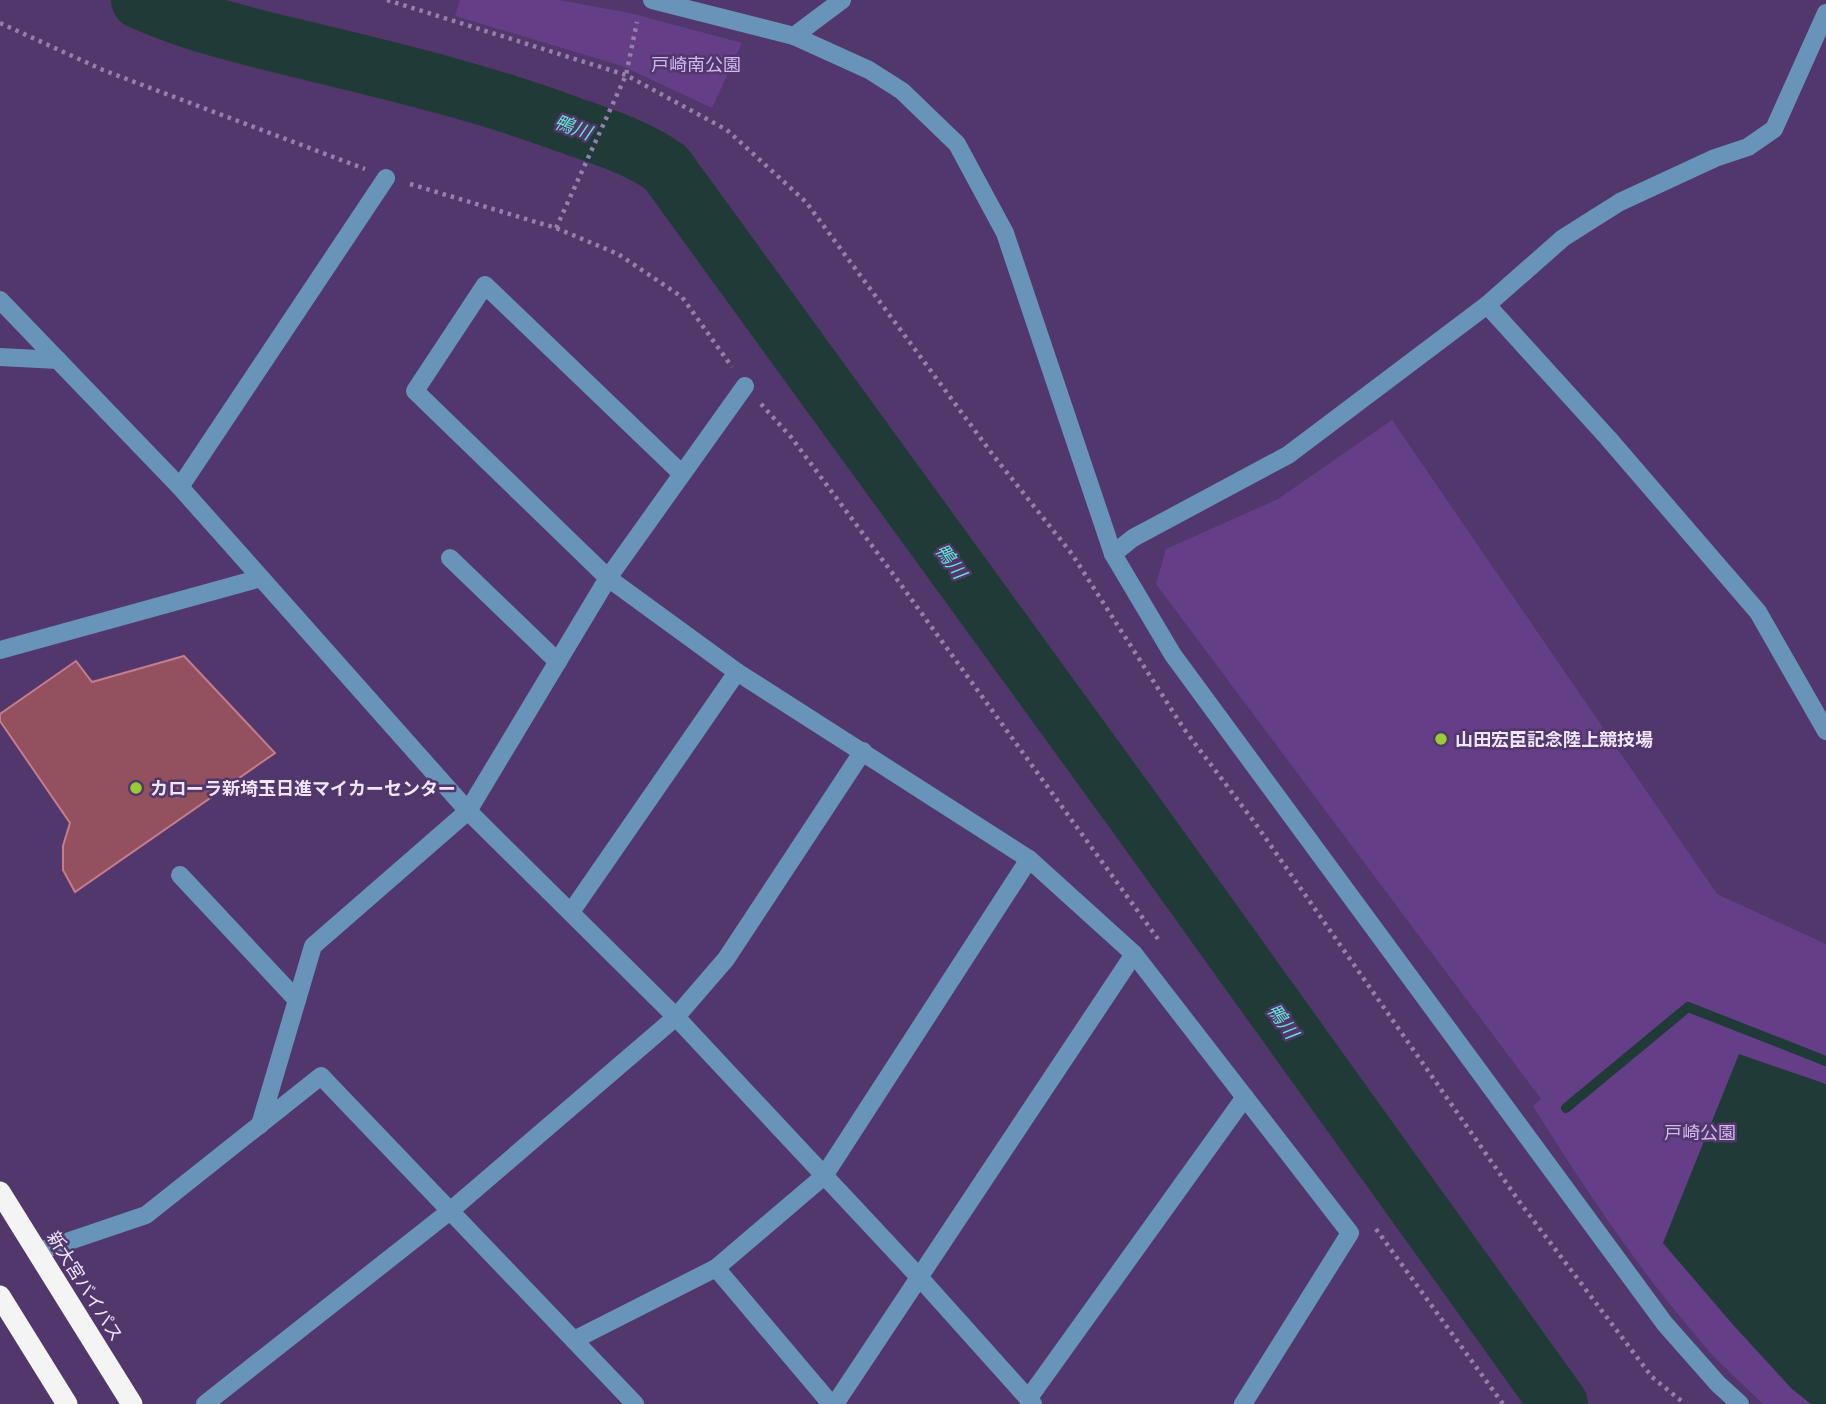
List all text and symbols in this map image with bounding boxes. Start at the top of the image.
park label: 戸崎南公園 [651,53,741,76]
water label: 鴨川 [551,109,597,145]
water label: 鴨川 [930,539,973,585]
place label: 山田宏臣記念陸上競技場 [1455,728,1653,751]
marker: 山田宏臣記念陸上競技場 [1433,731,1449,747]
place label: カローラ新埼玉日進マイカーセンター [150,777,456,800]
marker: カローラ新埼玉日進マイカーセンター [128,780,144,796]
water label: 鴨川 [1262,999,1305,1045]
park label: 戸崎公園 [1664,1121,1736,1144]
street label: 新大宮バイパス [42,1227,128,1345]

